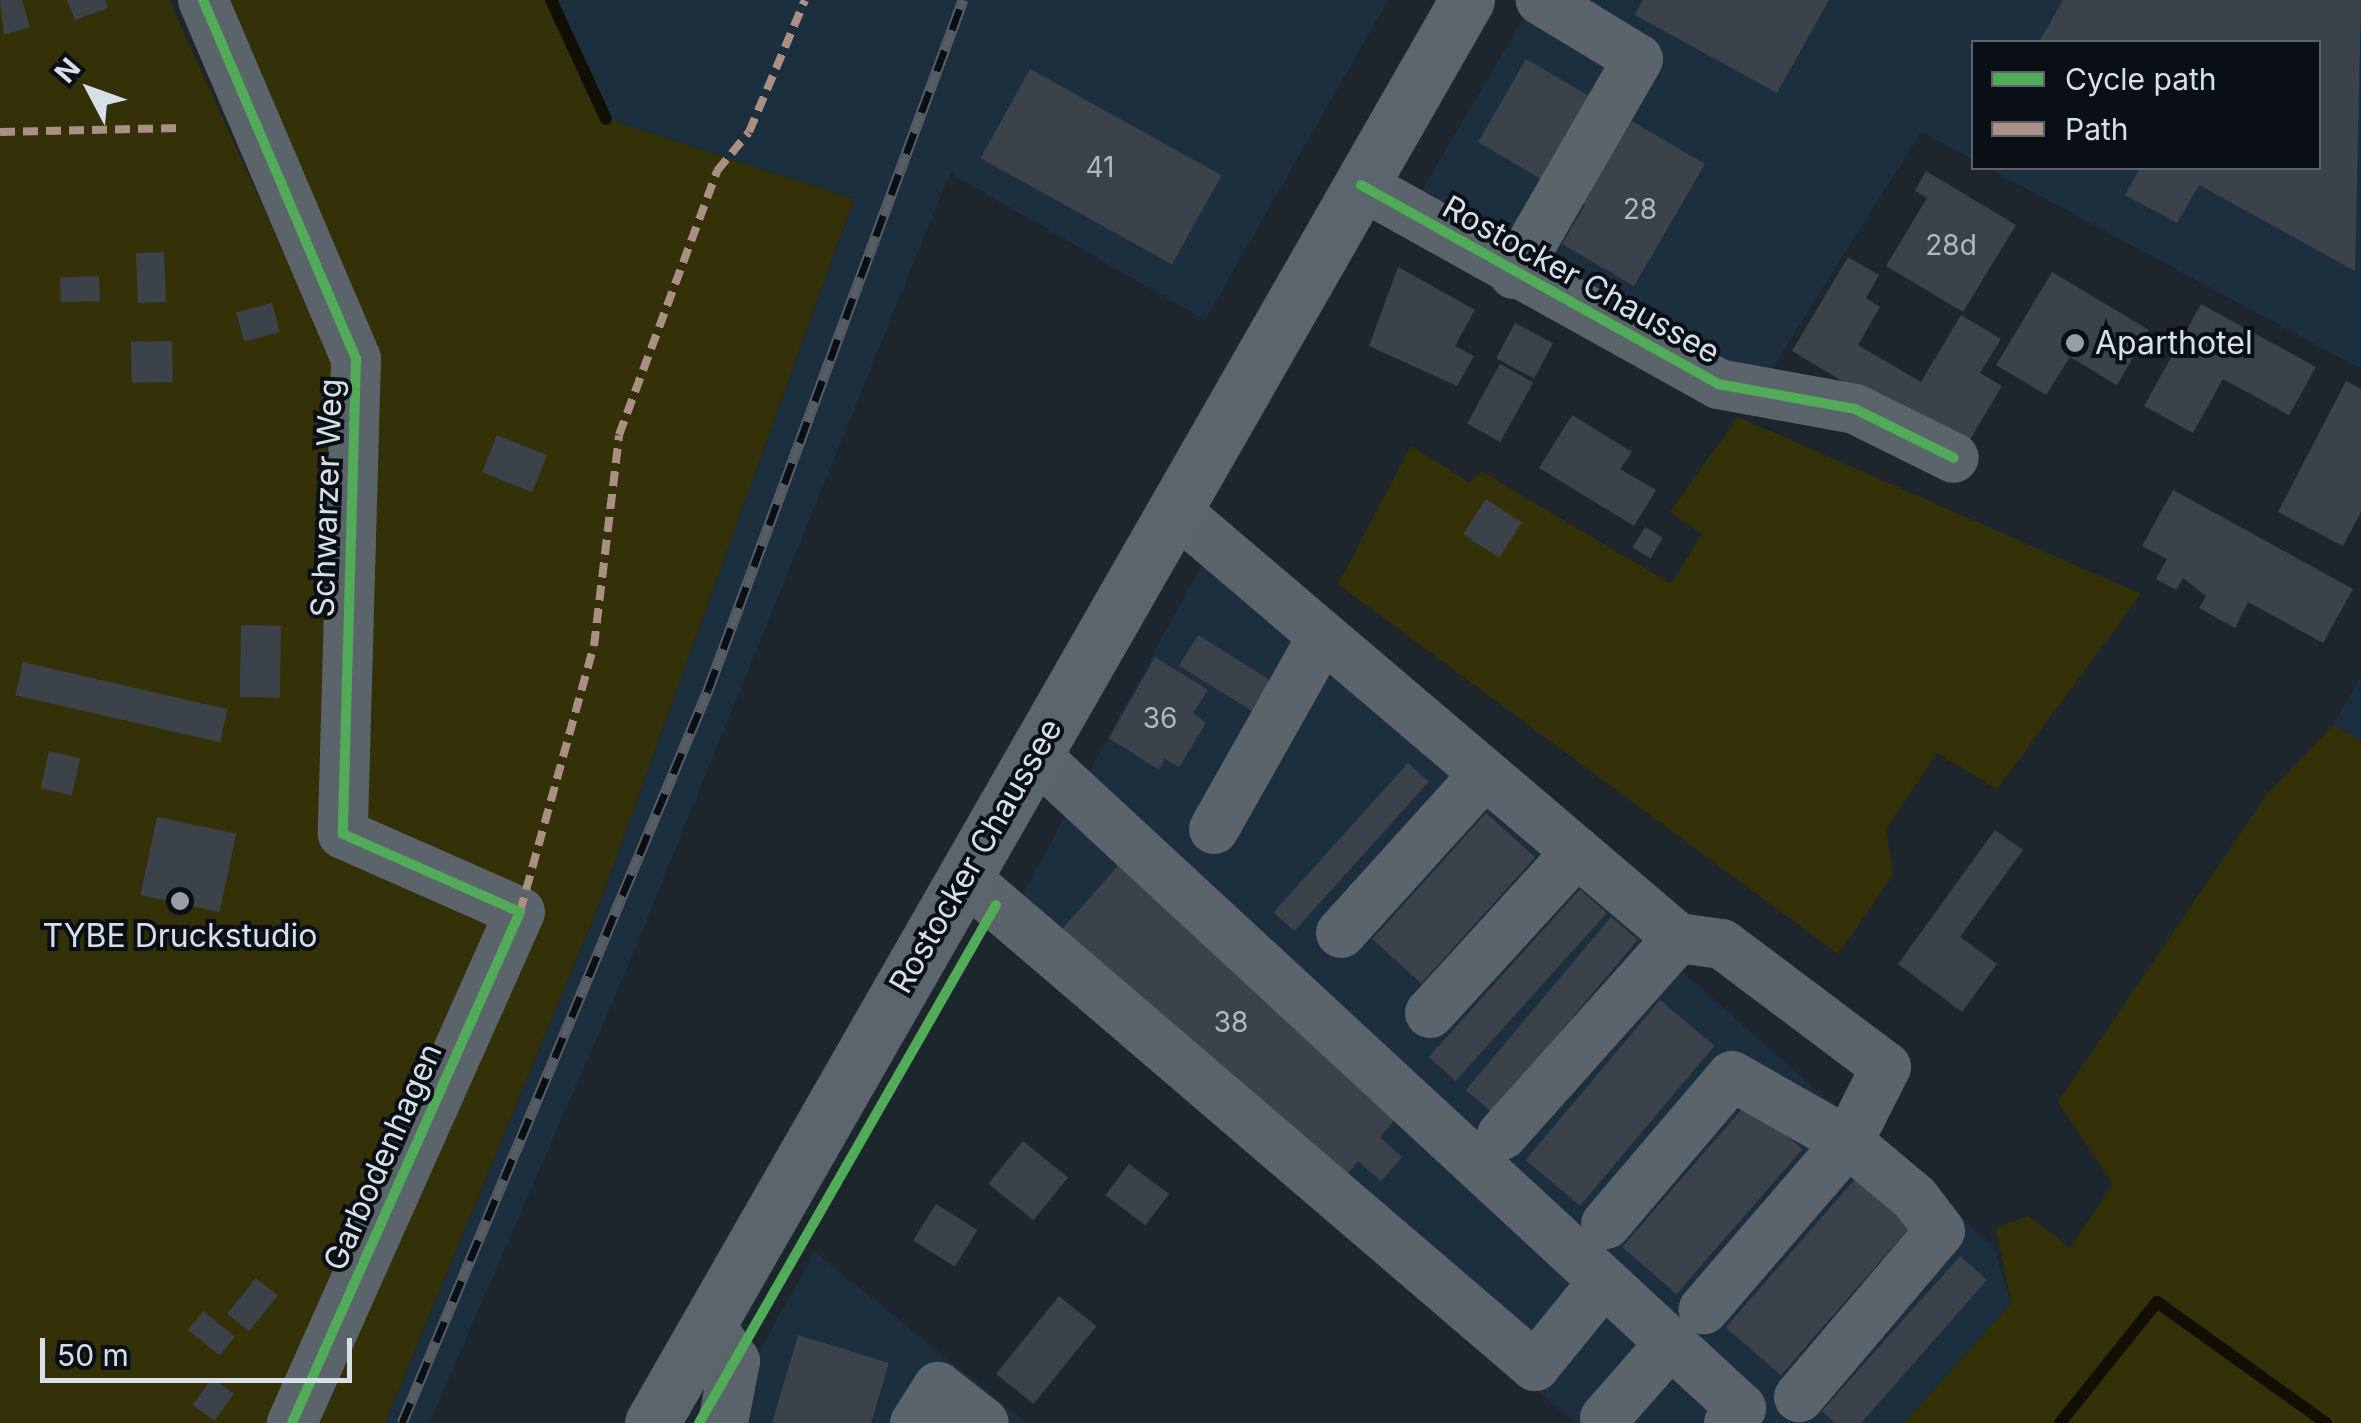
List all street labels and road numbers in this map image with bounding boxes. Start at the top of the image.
street label: Rostocker Chaussee [1436,188,1726,372]
street label: Schwarzer Weg [304,378,350,618]
street label: Rostocker Chaussee [882,712,1070,1000]
street label: Garbodenhagen [316,1038,450,1276]

